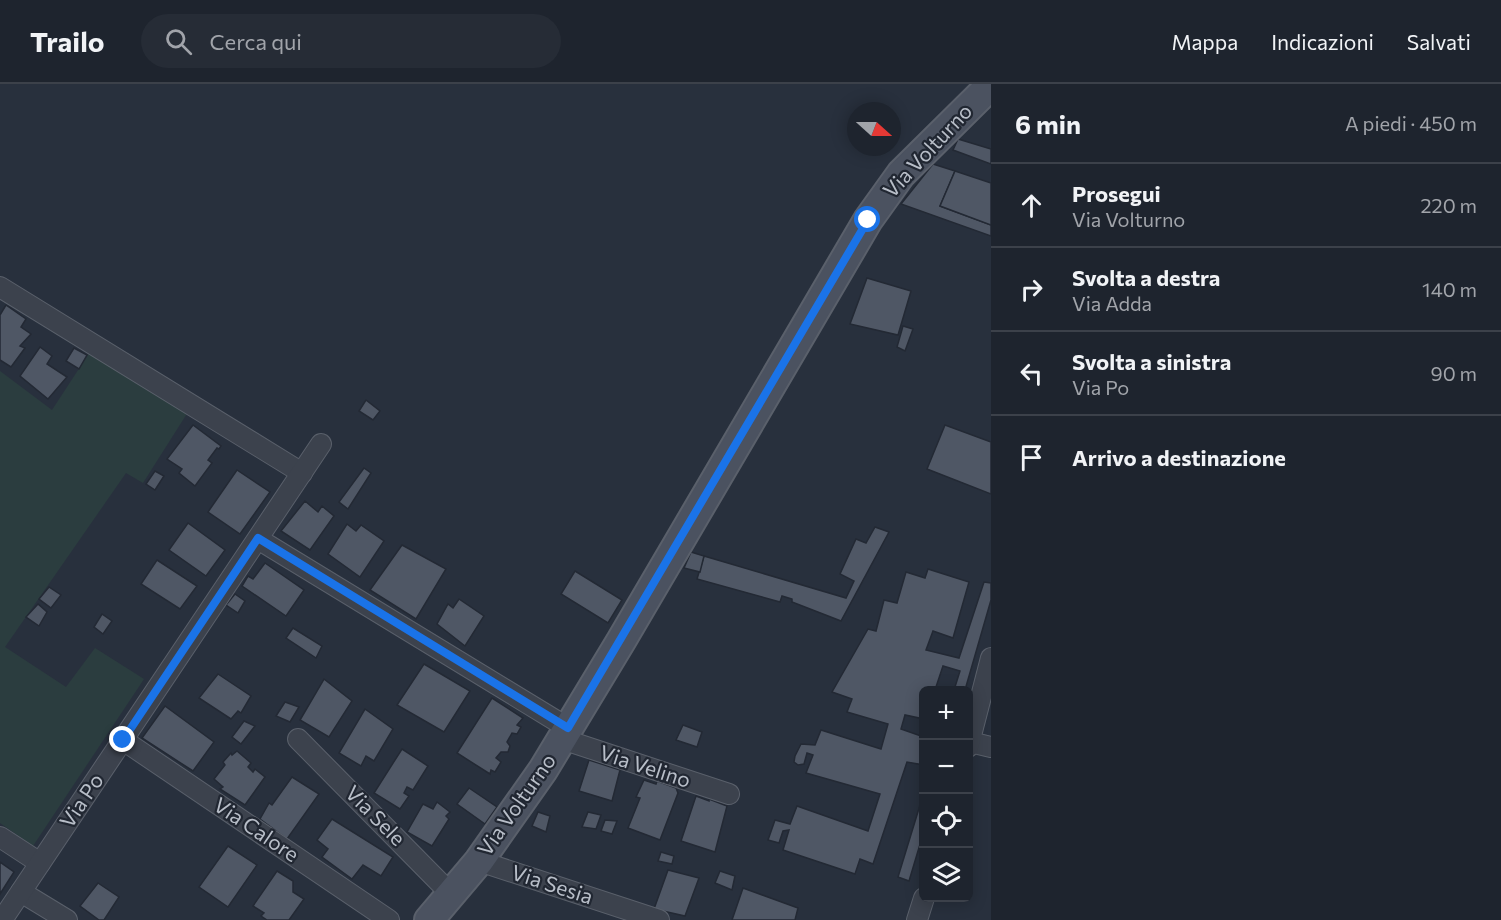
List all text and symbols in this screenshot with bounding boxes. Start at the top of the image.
search box [141,14,561,68]
text: Trailo [30,24,105,58]
icon: search [162,25,195,58]
text: Cerca qui [210,28,302,55]
text: Mappa [1171,29,1238,54]
text: Indicazioni [1271,29,1374,54]
text: Salvati [1407,29,1471,54]
street label: Via Volturno [877,98,977,202]
north arrow [847,102,901,156]
text: 6 min [1015,108,1081,139]
text: A piedi · 450 m [1345,111,1477,135]
text: Prosegui [1072,180,1161,207]
icon: ahead [1015,189,1048,222]
text: 220 m [1421,193,1477,217]
route start [854,206,880,232]
text: Via Volturno [1072,207,1185,231]
text: Svolta a destra [1072,264,1220,291]
icon: right [1015,273,1048,306]
text: 140 m [1422,277,1477,301]
text: Via Adda [1072,291,1152,315]
text: Svolta a sinistra [1072,348,1231,375]
icon: left [1015,357,1048,390]
text: 90 m [1431,361,1477,385]
text: Via Po [1072,375,1129,399]
icon: arrive [1015,441,1048,474]
text: Arrivo a destinazione [1072,444,1286,471]
map controls [919,686,973,902]
button: + [919,686,973,740]
route end [109,726,135,752]
street label: Via Velino [597,739,694,792]
button: − [919,740,973,794]
street label: Via Volturno [471,748,560,860]
street label: Via Po [54,768,108,832]
street label: Via Sele [341,780,411,850]
street label: Via Calore [210,791,304,866]
button: locate [919,794,973,848]
button: layers [919,848,973,902]
street label: Via Sesia [509,859,596,908]

